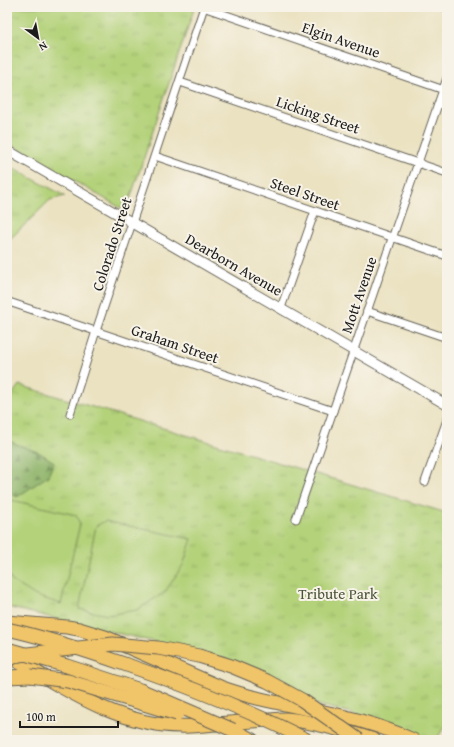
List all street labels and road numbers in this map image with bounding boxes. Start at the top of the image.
street label: Elgin Avenue [299,16,383,63]
street label: Licking Street [274,90,363,139]
street label: Steel Street [268,172,343,215]
street label: Colorado Street [86,193,137,294]
street label: Dearborn Avenue [182,228,287,301]
street label: Mott Avenue [336,254,381,336]
street label: Graham Street [129,319,222,368]

